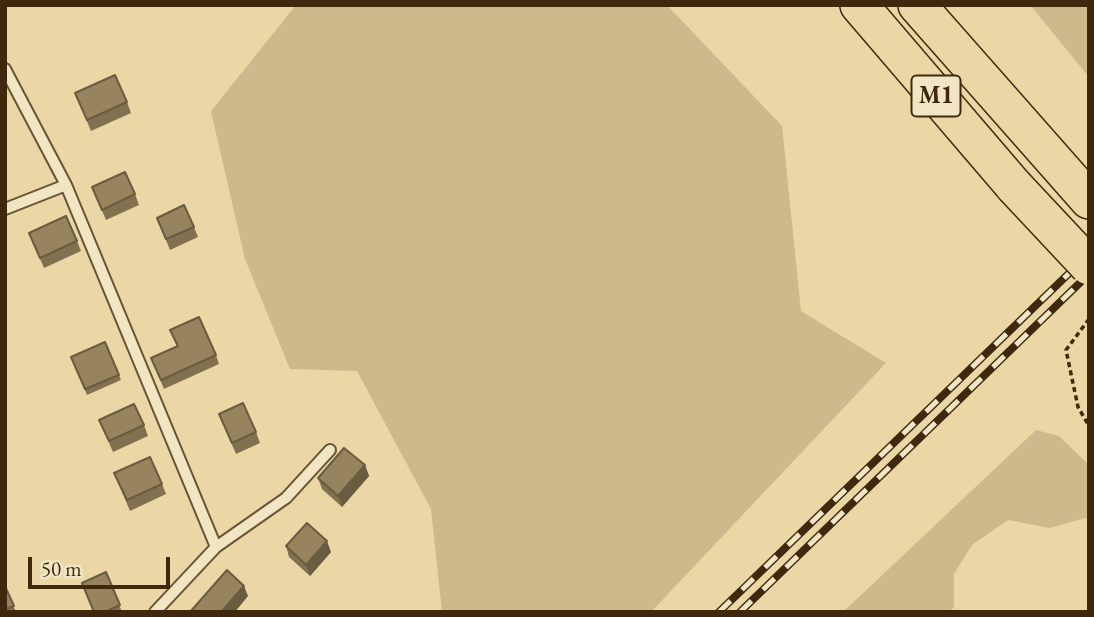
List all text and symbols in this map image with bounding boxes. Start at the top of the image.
road number: М1 [912,76,960,116]
scale bar [32,544,173,588]
text: 50 m [41,555,82,582]

